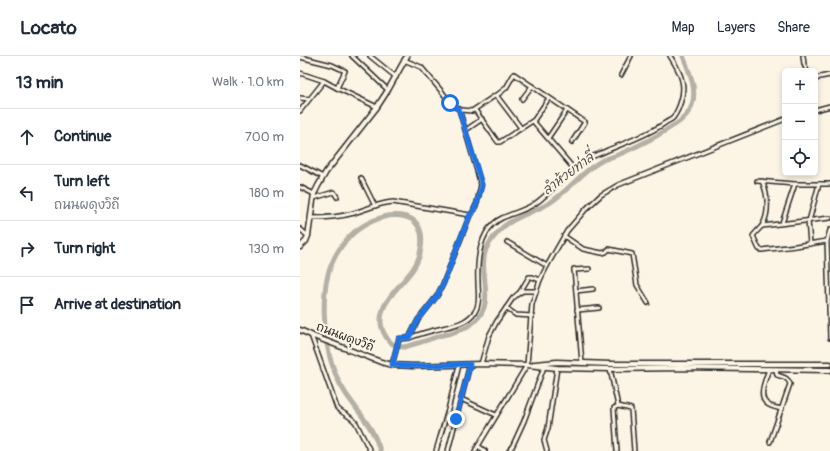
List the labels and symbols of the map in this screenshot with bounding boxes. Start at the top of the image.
route start [441,94,459,112]
water label: ลำห้วยท่าลี่ [536,143,600,198]
street label: ถนนผดุงวิถี [314,319,376,356]
route end [447,410,465,428]

